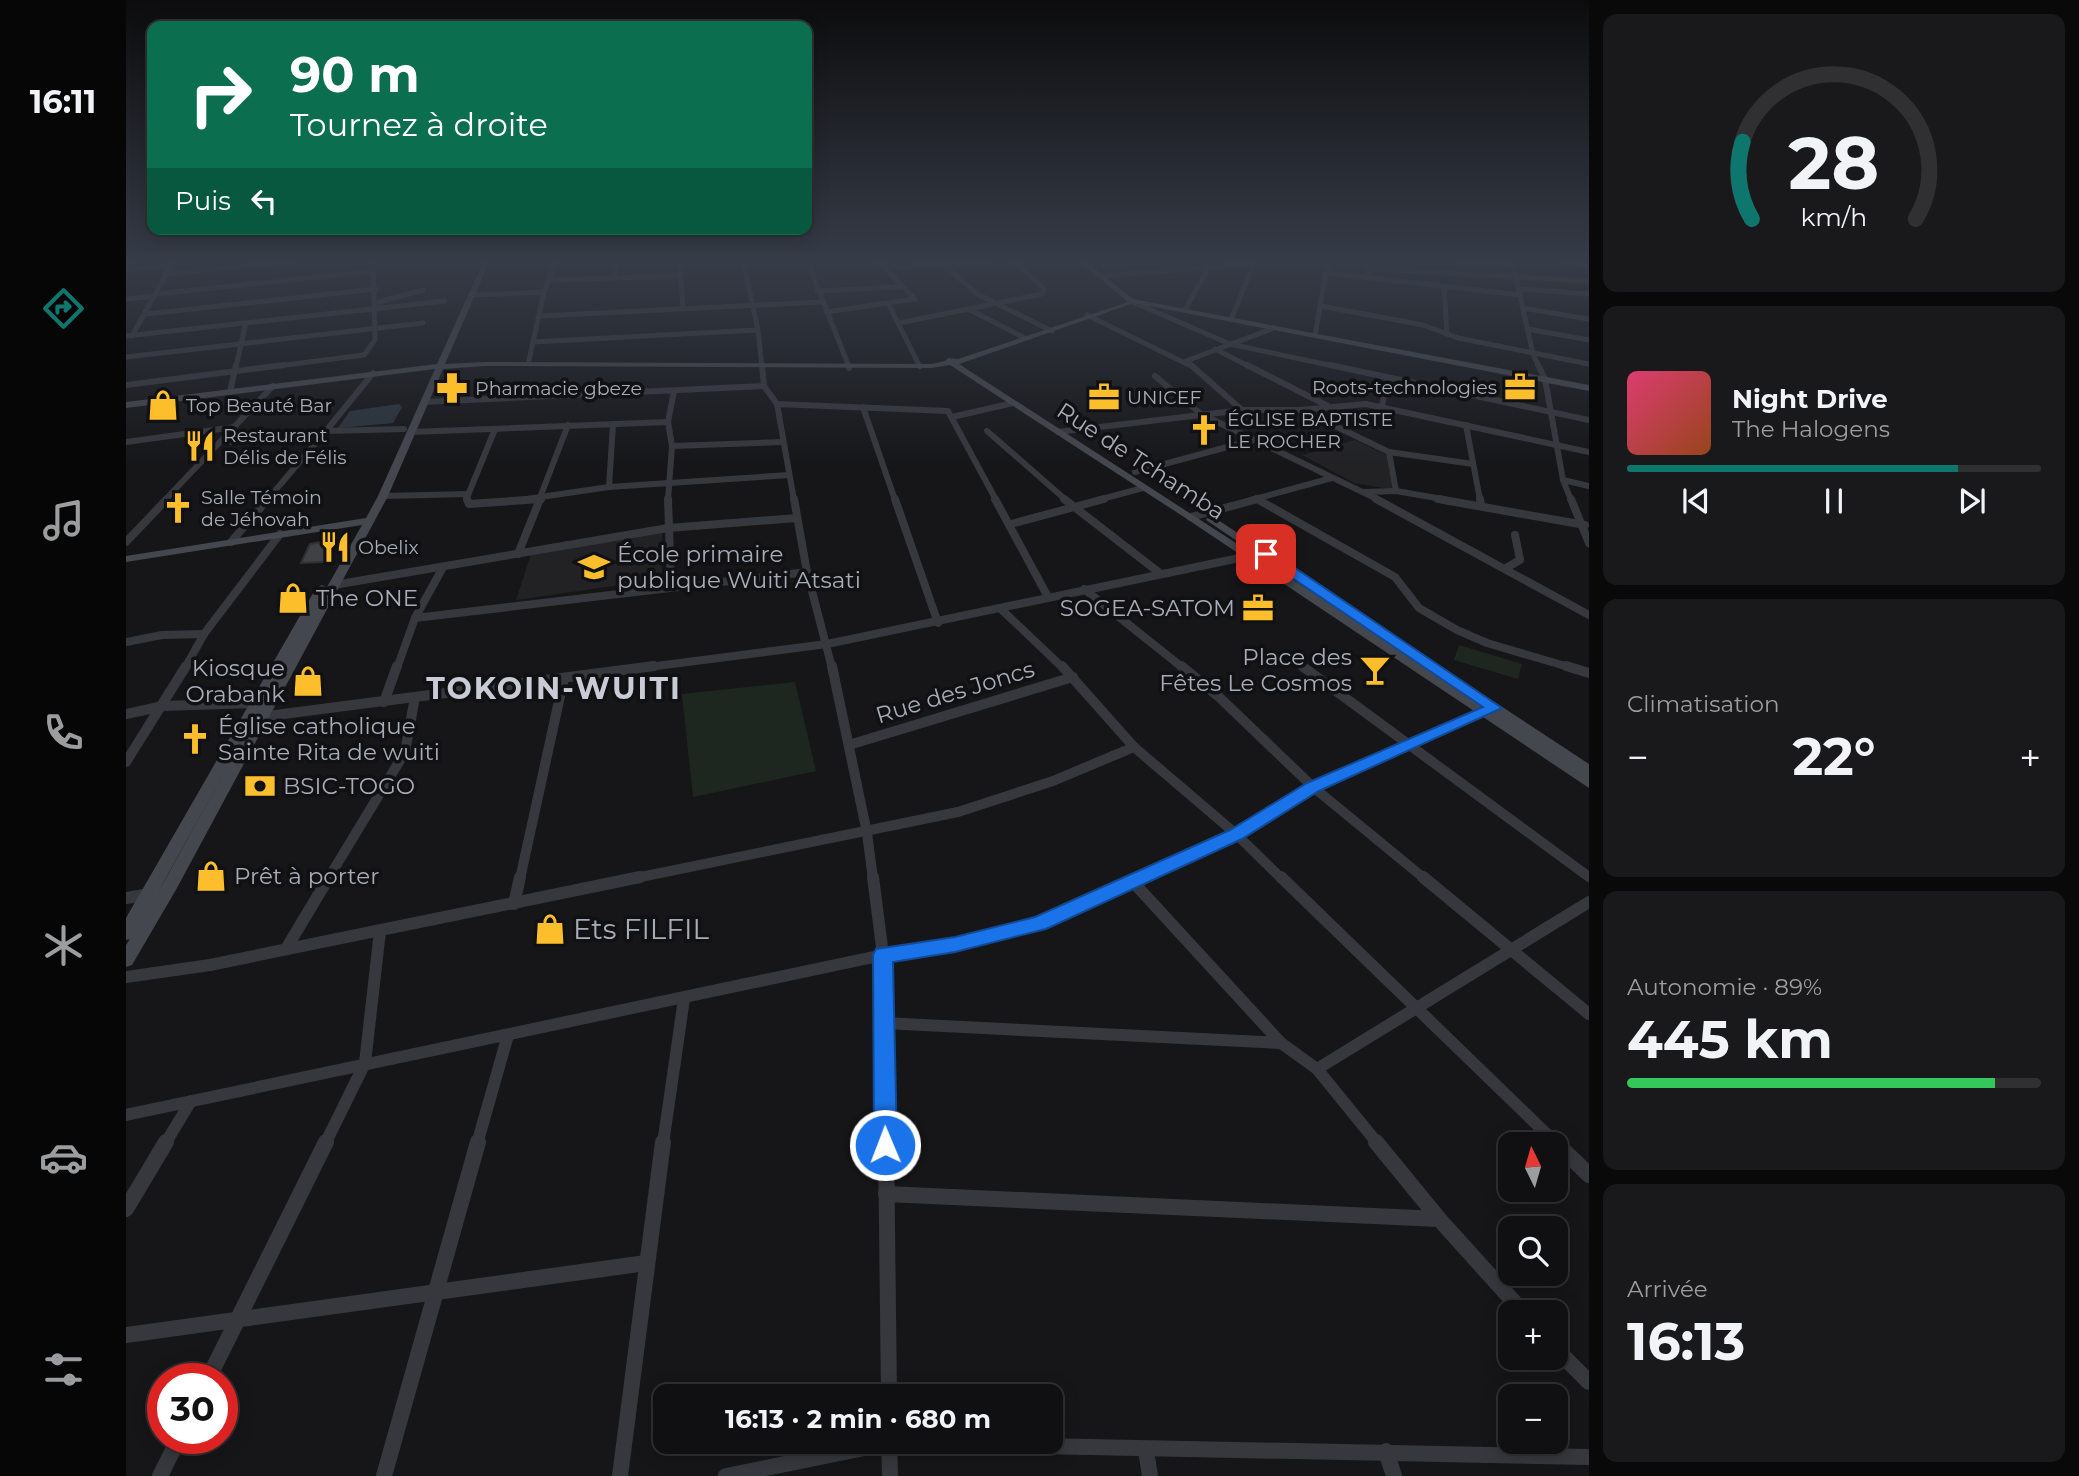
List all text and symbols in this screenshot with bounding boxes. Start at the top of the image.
text: 90 m [290,45,420,104]
icon: right [175,49,266,140]
text: 16:11 [30,82,96,121]
text: Tournez à droite [290,105,548,144]
text: 28 [1789,120,1880,208]
icon: left [245,182,283,220]
text: Puis [175,185,231,217]
text: km/h [1801,202,1867,232]
icon: directions [39,284,88,333]
office icon: Roots-technologies [1503,370,1537,404]
pharmacy icon: Pharmacie gbeze [435,371,469,405]
place label: Roots-technologies [1312,376,1497,399]
place label: Pharmacie gbeze [475,377,642,400]
office icon: UNICEF [1087,380,1121,414]
text: Night Drive [1732,383,1888,415]
place label: UNICEF [1127,386,1201,409]
shop icon: Top Beauté Bar [146,388,180,422]
place label: Top Beauté Bar [186,394,332,417]
street label: Rue de Tchamba [1052,396,1230,526]
place label: ÉGLISE BAPTISTE LE ROCHER [1227,408,1393,453]
church icon: ÉGLISE BAPTISTE LE ROCHER [1187,413,1221,447]
text: The Halogens [1732,415,1890,443]
place label: Restaurant Délis de Félis [223,424,347,469]
restaurant icon: Restaurant Délis de Félis [183,429,217,463]
icon: previous [1677,482,1715,520]
icon: pause [1815,482,1853,520]
icon: next [1953,482,1991,520]
place label: Salle Témoin de Jéhovah [201,486,322,531]
church icon: Salle Témoin de Jéhovah [161,491,195,525]
icon: music [39,496,88,545]
pin [1236,524,1296,584]
restaurant icon: Obelix [318,530,352,564]
icon: arrive [1247,535,1285,573]
place label: Obelix [358,536,419,559]
place label: École primaire publique Wuiti Atsati [617,540,861,594]
school or university icon: École primaire publique Wuiti Atsati [577,550,611,584]
shop icon: The ONE [276,581,310,615]
place label: The ONE [316,584,418,612]
office icon: SOGEA-SATOM [1241,591,1275,625]
place label: SOGEA-SATOM [1060,594,1235,622]
place label: Place des Fêtes Le Cosmos [1159,643,1352,697]
bar icon: Place des Fêtes Le Cosmos [1358,653,1392,687]
place label: Kiosque Orabank [185,654,285,708]
street label: Rue des Joncs [872,655,1038,729]
shop icon: Kiosque Orabank [291,664,325,698]
district label: TOKOIN-WUITI [426,670,682,707]
text: Climatisation [1627,690,1779,718]
icon: phone [39,708,88,757]
place label: Église catholique Sainte Rita de wuiti [218,712,440,766]
church icon: Église catholique Sainte Rita de wuiti [178,722,212,756]
text: 22° [1792,725,1876,788]
text: − [1627,734,1649,781]
text: + [2019,734,2041,781]
bank icon: BSIC-TOGO [243,769,277,803]
place label: BSIC-TOGO [283,772,415,800]
shop icon: Prêt à porter [194,859,228,893]
place label: Prêt à porter [234,862,379,890]
shop icon: Ets FILFIL [533,912,567,946]
place label: Ets FILFIL [573,912,710,946]
icon: climate [39,921,88,970]
text: Autonomie · 89% [1627,973,1822,1001]
text: 445 km [1627,1008,1833,1071]
position arrow [848,1108,922,1182]
north arrow [1498,1132,1568,1202]
map controls [1498,1132,1568,1454]
icon: car [39,1133,88,1182]
button: search [1498,1216,1568,1286]
text: Arrivée [1627,1275,1708,1303]
button: + [1498,1300,1568,1370]
text: 16:13 [1627,1310,1745,1373]
icon: filters [39,1345,88,1394]
speed limit sign: 30 [147,1363,238,1454]
button: − [1498,1384,1568,1454]
text: 16:13 · 2 min · 680 m [725,1403,991,1435]

